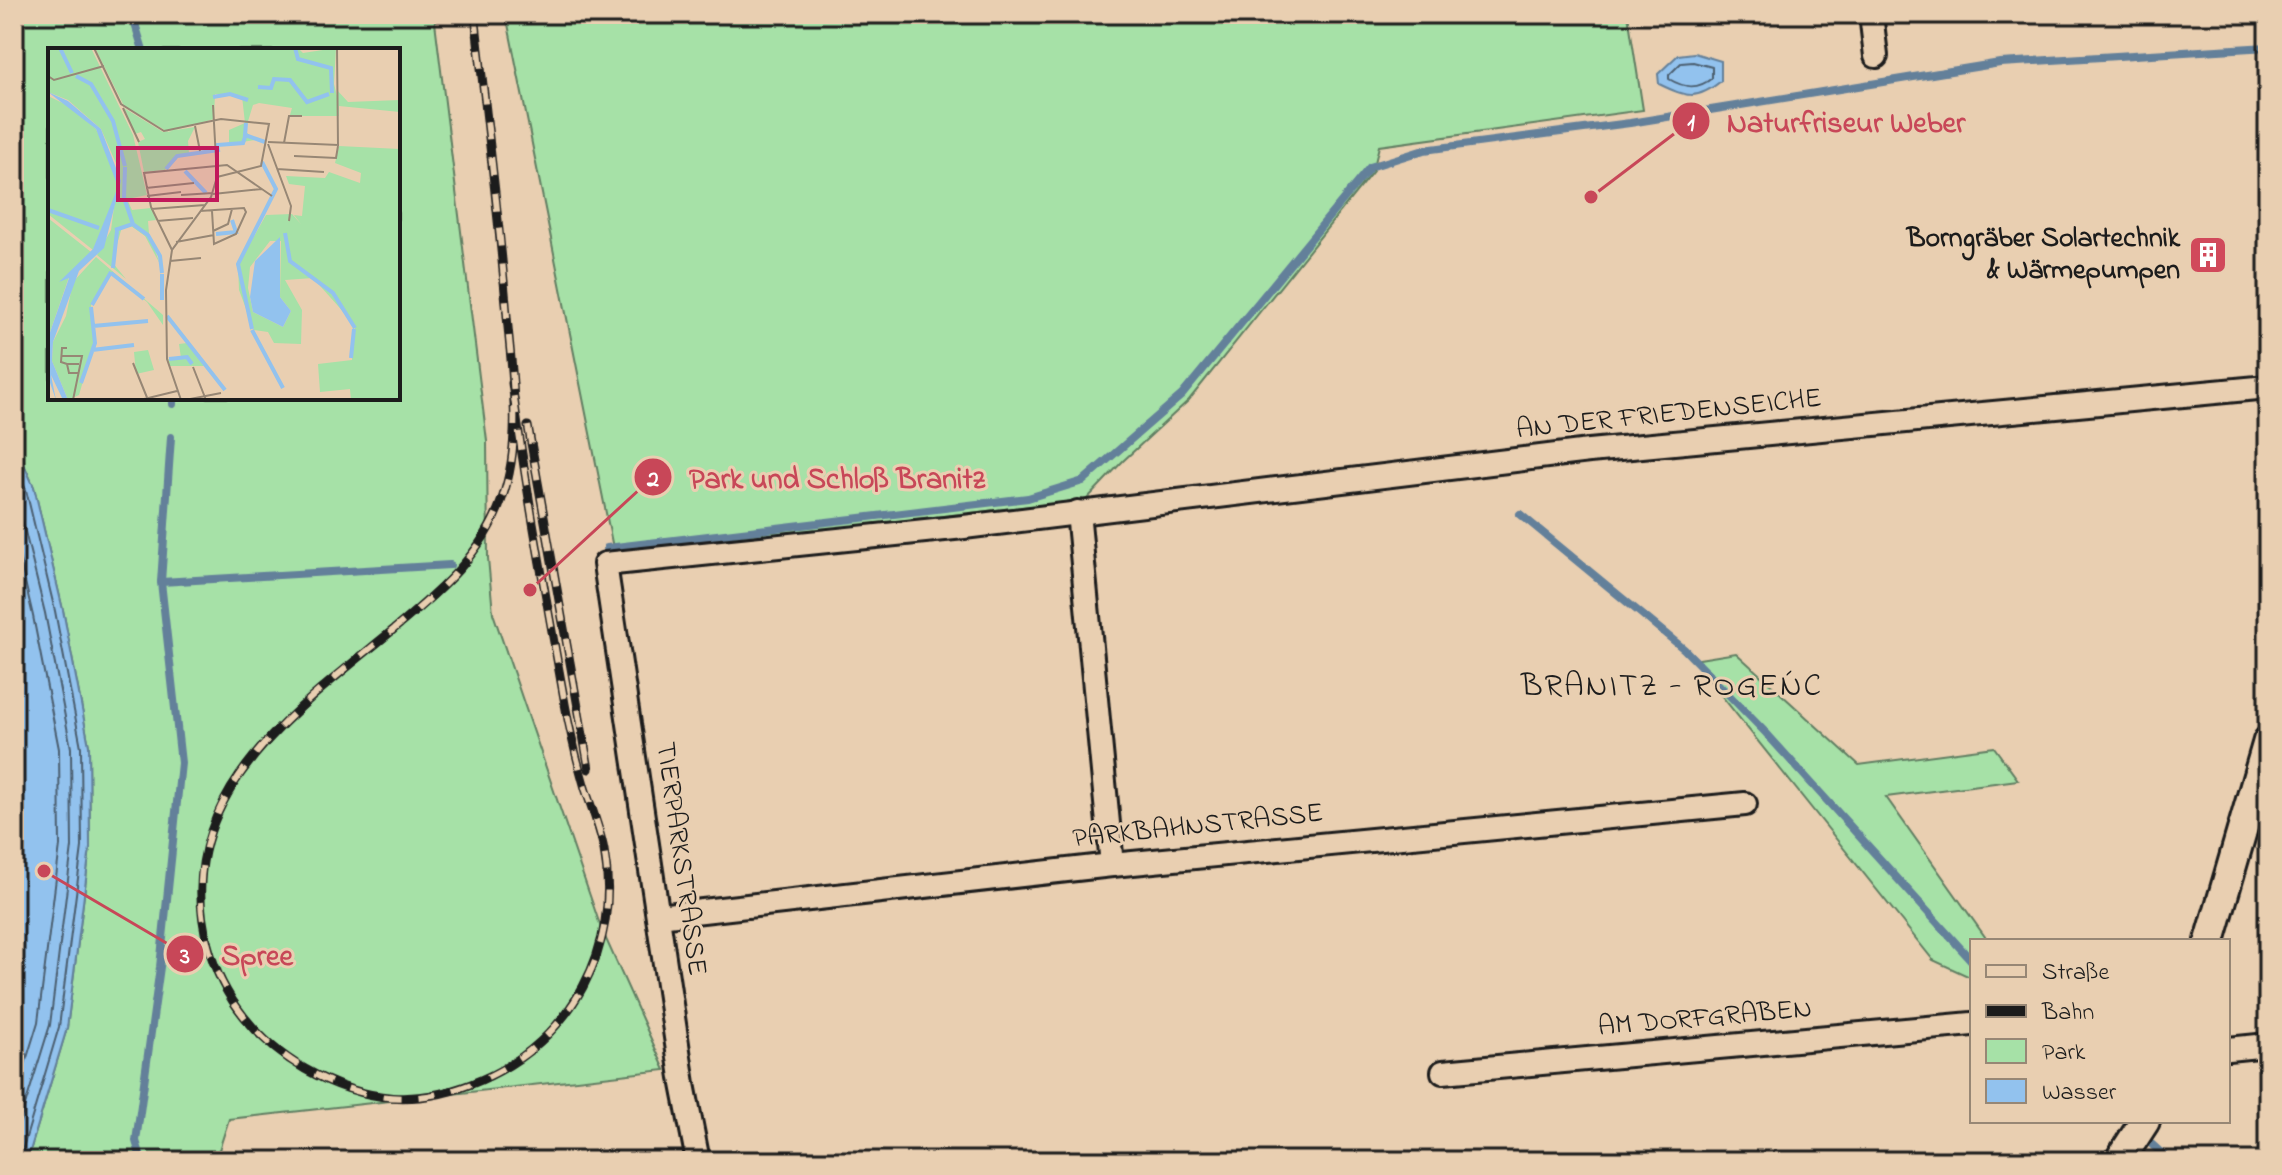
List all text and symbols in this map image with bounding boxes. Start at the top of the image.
inset map [48,48,400,400]
callout: Naturfriseur Weber [1671,94,1981,148]
text: Naturfriseur Weber [1727,103,1966,147]
text: 1 [1687,107,1695,142]
place label: Borngräber Solartechnik & Wärmepumpen [1905,219,2181,292]
building icon: Borngräber Solartechnik & Wärmepumpen [2187,234,2229,276]
street label: AN DER FRIEDENSEICHE [1514,379,1824,451]
callout: Park und Schloß Branitz [633,450,1001,504]
text: Park und Schloß Branitz [689,459,987,503]
text: 2 [646,463,659,498]
district label: BRANITZ - ROGEŃC [1520,664,1823,711]
street label: TIERPARKSTRASSE [643,739,717,979]
street label: PARKBAHNSTRASSE [1071,793,1325,861]
callout: Spree [165,927,309,981]
text: Spree [221,936,294,980]
legend [1970,939,2230,1123]
text: 3 [179,940,190,975]
text: Straße [2042,956,2109,991]
street label: AM DORFGRABEN [1596,989,1814,1049]
text: Bahn [2041,996,2094,1031]
text: Park [2042,1036,2086,1071]
text: Wasser [2042,1076,2117,1111]

